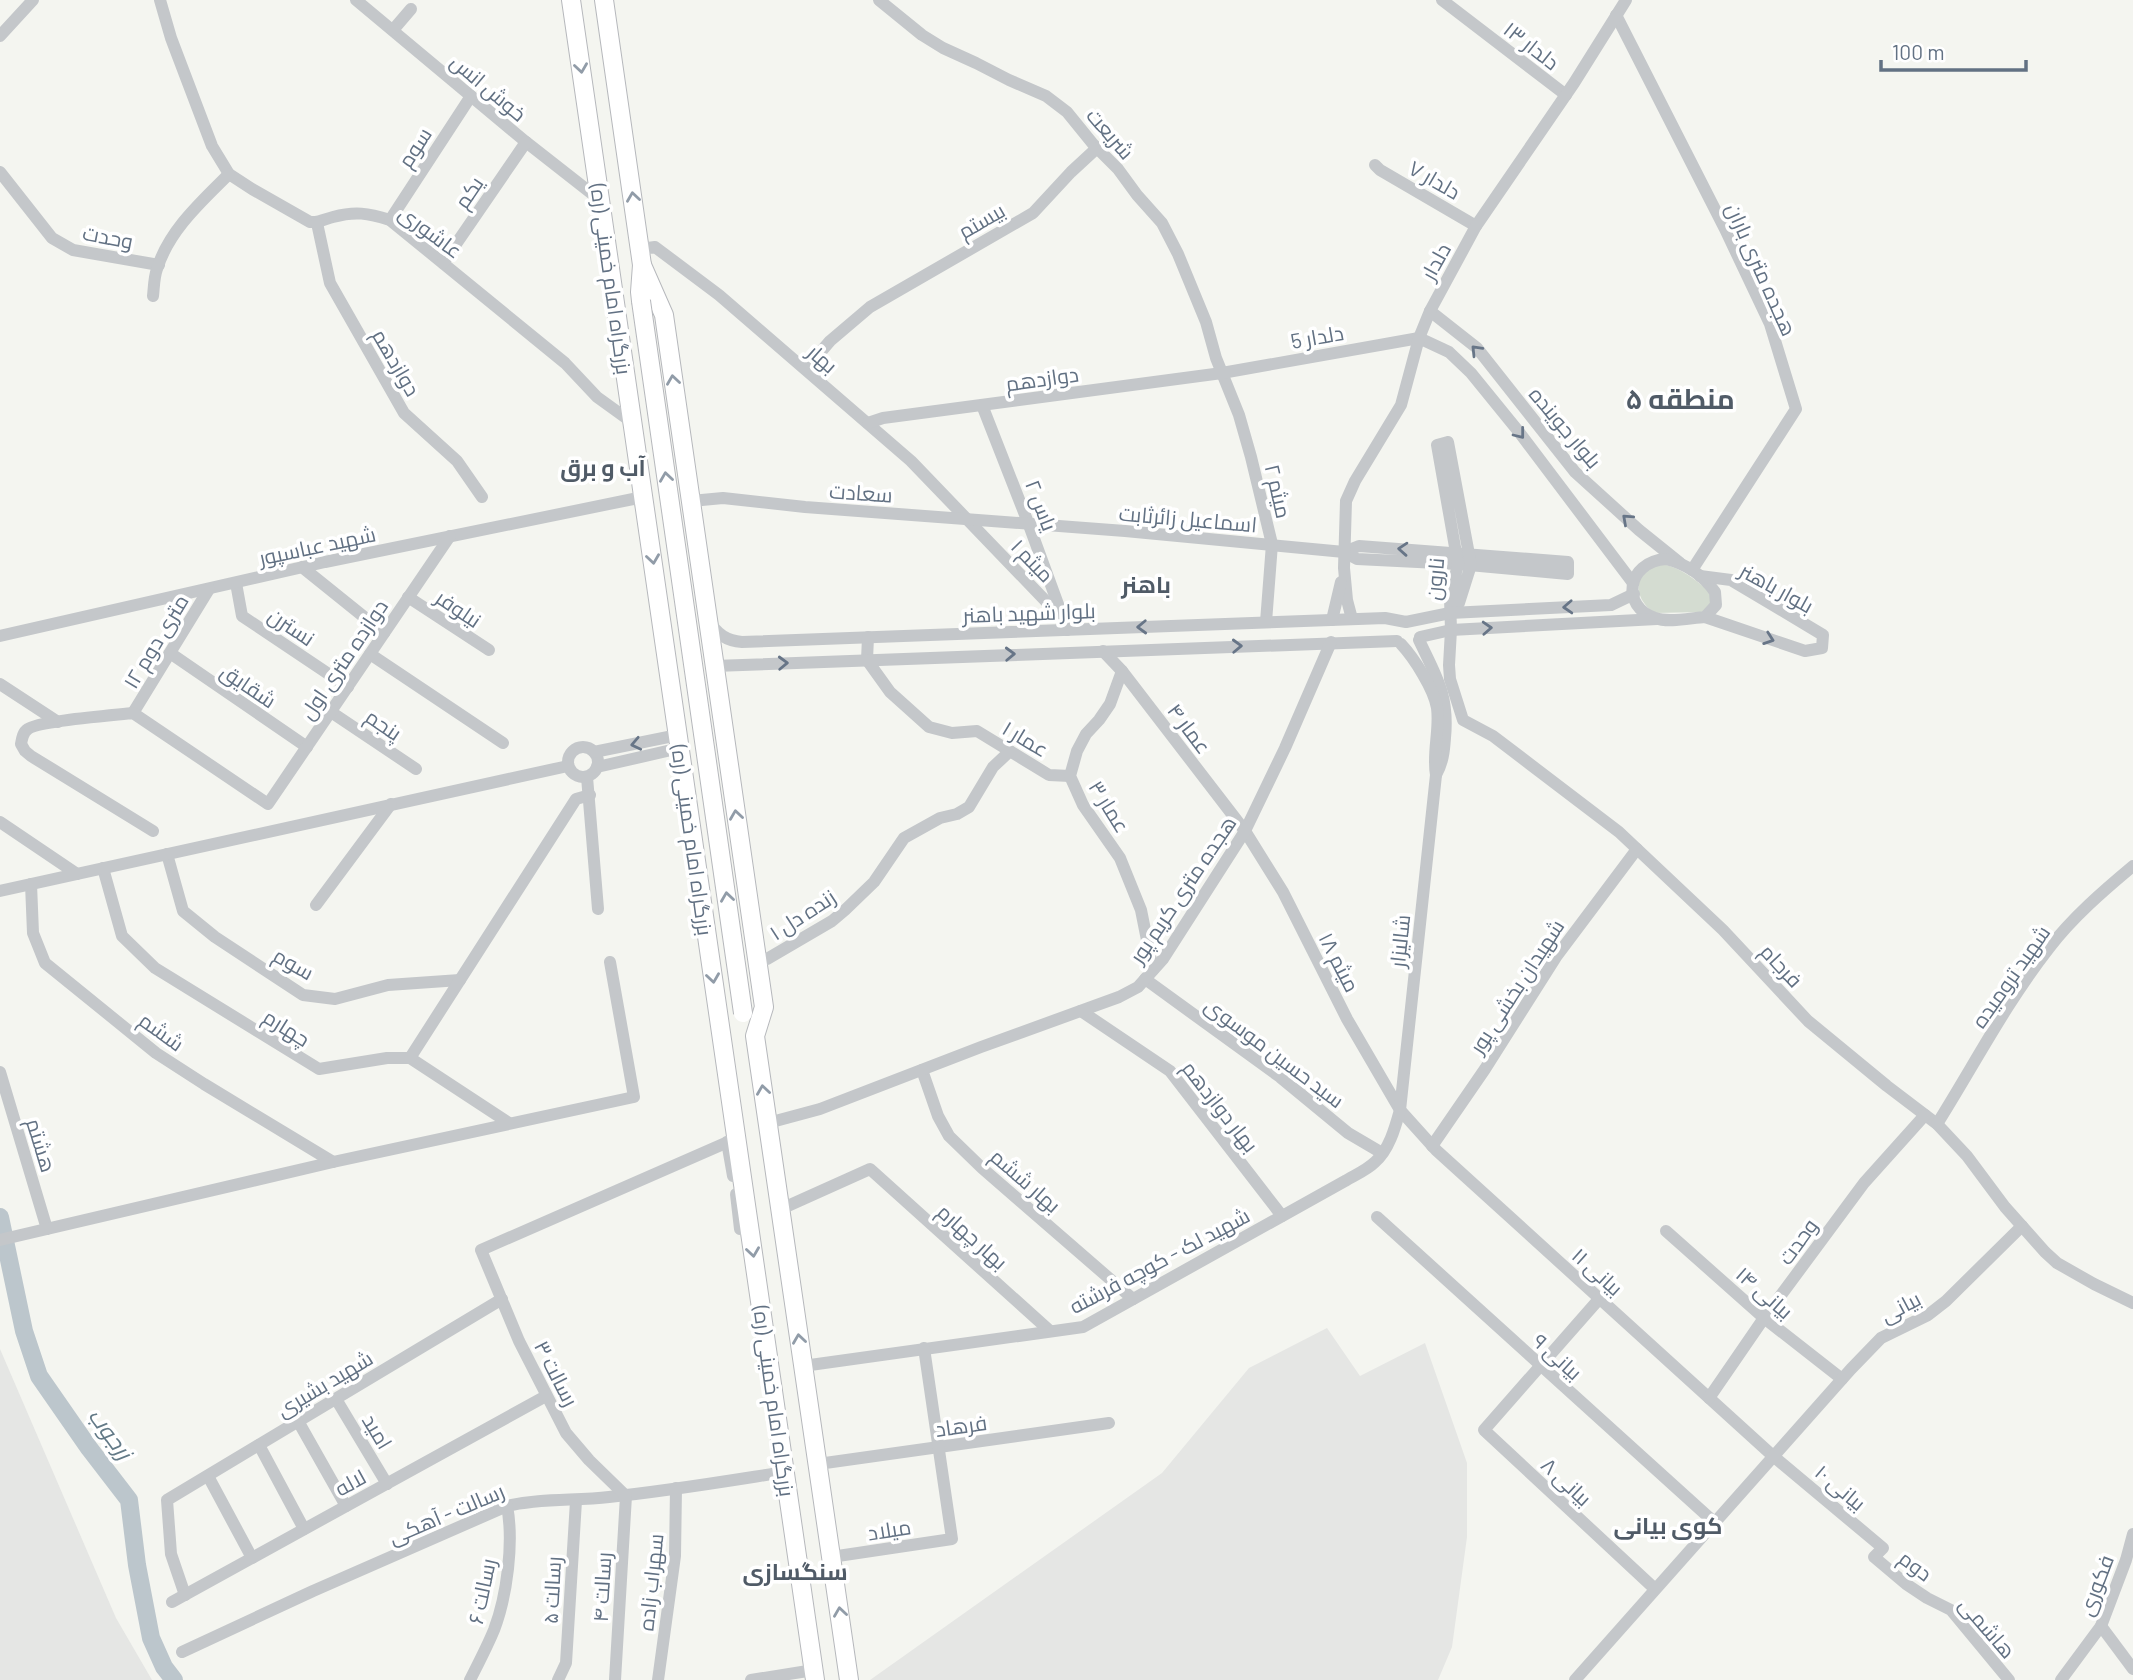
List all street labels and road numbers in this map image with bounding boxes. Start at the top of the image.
street label: دلدار ۱۳ [1499,16,1565,75]
street label: خوش انس [445,48,532,127]
street label: شریعت [1081,102,1140,164]
street label: سوم [392,122,439,173]
street label: دلدار ۷ [1404,154,1465,205]
street label: یکم [448,171,490,214]
street label: بزرگراه امام خمینی (ره) [583,181,638,376]
street label: بیستم [953,197,1010,246]
street label: عاشوری [393,199,467,264]
street label: هجده متری باران [1720,199,1803,340]
street label: وحدت [80,219,135,254]
street label: دلدار [1414,238,1456,285]
street label: دلدار 5 [1289,319,1346,354]
street label: دوازدهم [365,324,426,402]
street label: بهار [801,338,843,379]
street label: دوازدهم [1004,361,1081,398]
street label: بلوار جوینده [1524,381,1607,473]
street label: میثم ۲ [1258,461,1297,521]
street label: یاس ۲ [1019,476,1063,535]
street label: سعادت [828,477,894,507]
street label: اسماعیل زائرثابت [1118,500,1258,538]
street label: شهید عباسپور [255,520,378,572]
street label: میثم ۱ [1004,533,1059,589]
street label: بلوار باهنر [1734,556,1818,618]
street label: نارون [1420,557,1450,602]
street label: نیلوفر [430,583,486,633]
street label: ۱۲ متری دوم [117,589,195,694]
street label: دوازده متری اول [294,594,394,725]
street label: بلوار شهید باهنر [961,597,1096,629]
street label: نسترن [263,602,320,652]
street label: شقایق [215,657,281,714]
street label: عمار ۴ [1162,698,1217,759]
street label: پنجم [359,703,407,748]
street label: عمار ۱ [998,715,1053,762]
street label: بزرگراه امام خمینی (ره) [664,742,719,937]
street label: عمار ۳ [1084,775,1136,837]
street label: هجده متری کریم پور [1123,811,1243,970]
street label: زنده دل ۱ [764,883,841,946]
street label: شالیزار [1384,913,1415,970]
street label: شهیدان بخشی پور [1463,914,1571,1060]
street label: شهید ترومیده [1966,920,2056,1033]
street label: میثم ۱۸ [1312,928,1366,997]
street label: فرجام [1754,938,1808,994]
street label: سوم [268,942,319,987]
street label: سید حسین موسوی [1199,992,1349,1114]
street label: چهارم [257,1003,315,1053]
street label: ششم [133,1006,189,1058]
street label: بهار دوازدهم [1175,1055,1264,1158]
street label: هشتم [19,1115,62,1176]
street label: بهار ششم [984,1143,1066,1219]
street label: بهار چهارم [931,1198,1013,1276]
street label: شهید لک - کوچه فرشته [1065,1202,1255,1321]
street label: وحدت [1772,1213,1823,1270]
street label: بیانی ۱۱ [1566,1242,1628,1302]
street label: بیانی ۱۴ [1730,1261,1798,1325]
street label: بیانی [1876,1285,1925,1329]
street label: بزرگراه امام خمینی (ره) [746,1303,801,1498]
street label: بیانی ۹ [1527,1328,1588,1386]
street label: رسالت ۳ [529,1336,584,1411]
street label: شهید بشیری [271,1345,378,1423]
street label: امید [358,1409,398,1453]
street label: فرهاد [933,1409,989,1442]
street label: بیانی ۸ [1535,1452,1597,1512]
street label: بیانی ۱۰ [1809,1459,1871,1517]
street label: لاله [330,1463,370,1501]
street label: رسالت - آهکی [384,1477,508,1550]
street label: میلاد [865,1513,913,1545]
street label: سهراب زاده [632,1532,670,1632]
street label: دوم [1893,1545,1937,1588]
street label: رسالت ۴ [587,1551,616,1623]
street label: فکوری [2072,1551,2120,1620]
street label: رسالت ۶ [462,1556,501,1626]
street label: رسالت ۵ [537,1556,566,1625]
street label: هاشمی [1953,1591,2021,1664]

